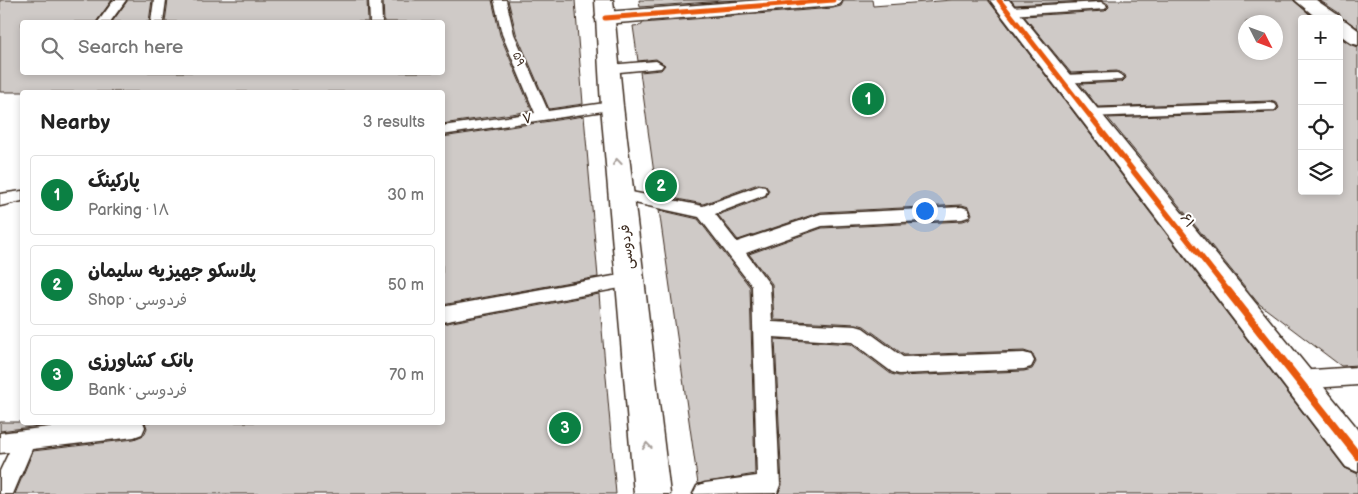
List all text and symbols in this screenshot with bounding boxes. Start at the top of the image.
north arrow [1238,15,1283,60]
map controls [1298,15,1343,195]
button: + [1298,15,1343,60]
search box [20,20,445,75]
icon: search [38,34,66,62]
text: Search here [78,36,183,59]
street label: ۵۹ [510,50,527,68]
button: − [1298,60,1343,105]
pin: 1 [852,80,884,118]
button: locate [1298,105,1343,150]
street label: ۷ [521,109,533,128]
text: Nearby [40,110,110,135]
text: 3 results [363,113,425,132]
button: layers [1298,150,1343,195]
one-way arrow [612,158,623,166]
pin: 2 [645,167,677,205]
text: پارکینگ [88,170,140,193]
text: 1 [54,186,60,205]
text: 30 m [387,186,424,205]
your location [912,198,938,224]
text: Parking · ۱۸ [88,201,170,220]
street label: ۶۱ [1177,210,1198,231]
street label: فردوسی [616,224,637,270]
text: پلاسکو جهیزیه سلیمان [88,260,256,283]
text: 2 [52,276,62,295]
text: 50 m [388,276,424,295]
text: Shop · فردوسی [88,291,187,310]
text: بانک کشاورزی [88,350,194,373]
text: 3 [52,366,62,385]
text: 70 m [389,366,424,385]
text: Bank · فردوسی [88,381,187,400]
pin: 3 [549,409,581,447]
one-way arrow [642,441,653,449]

